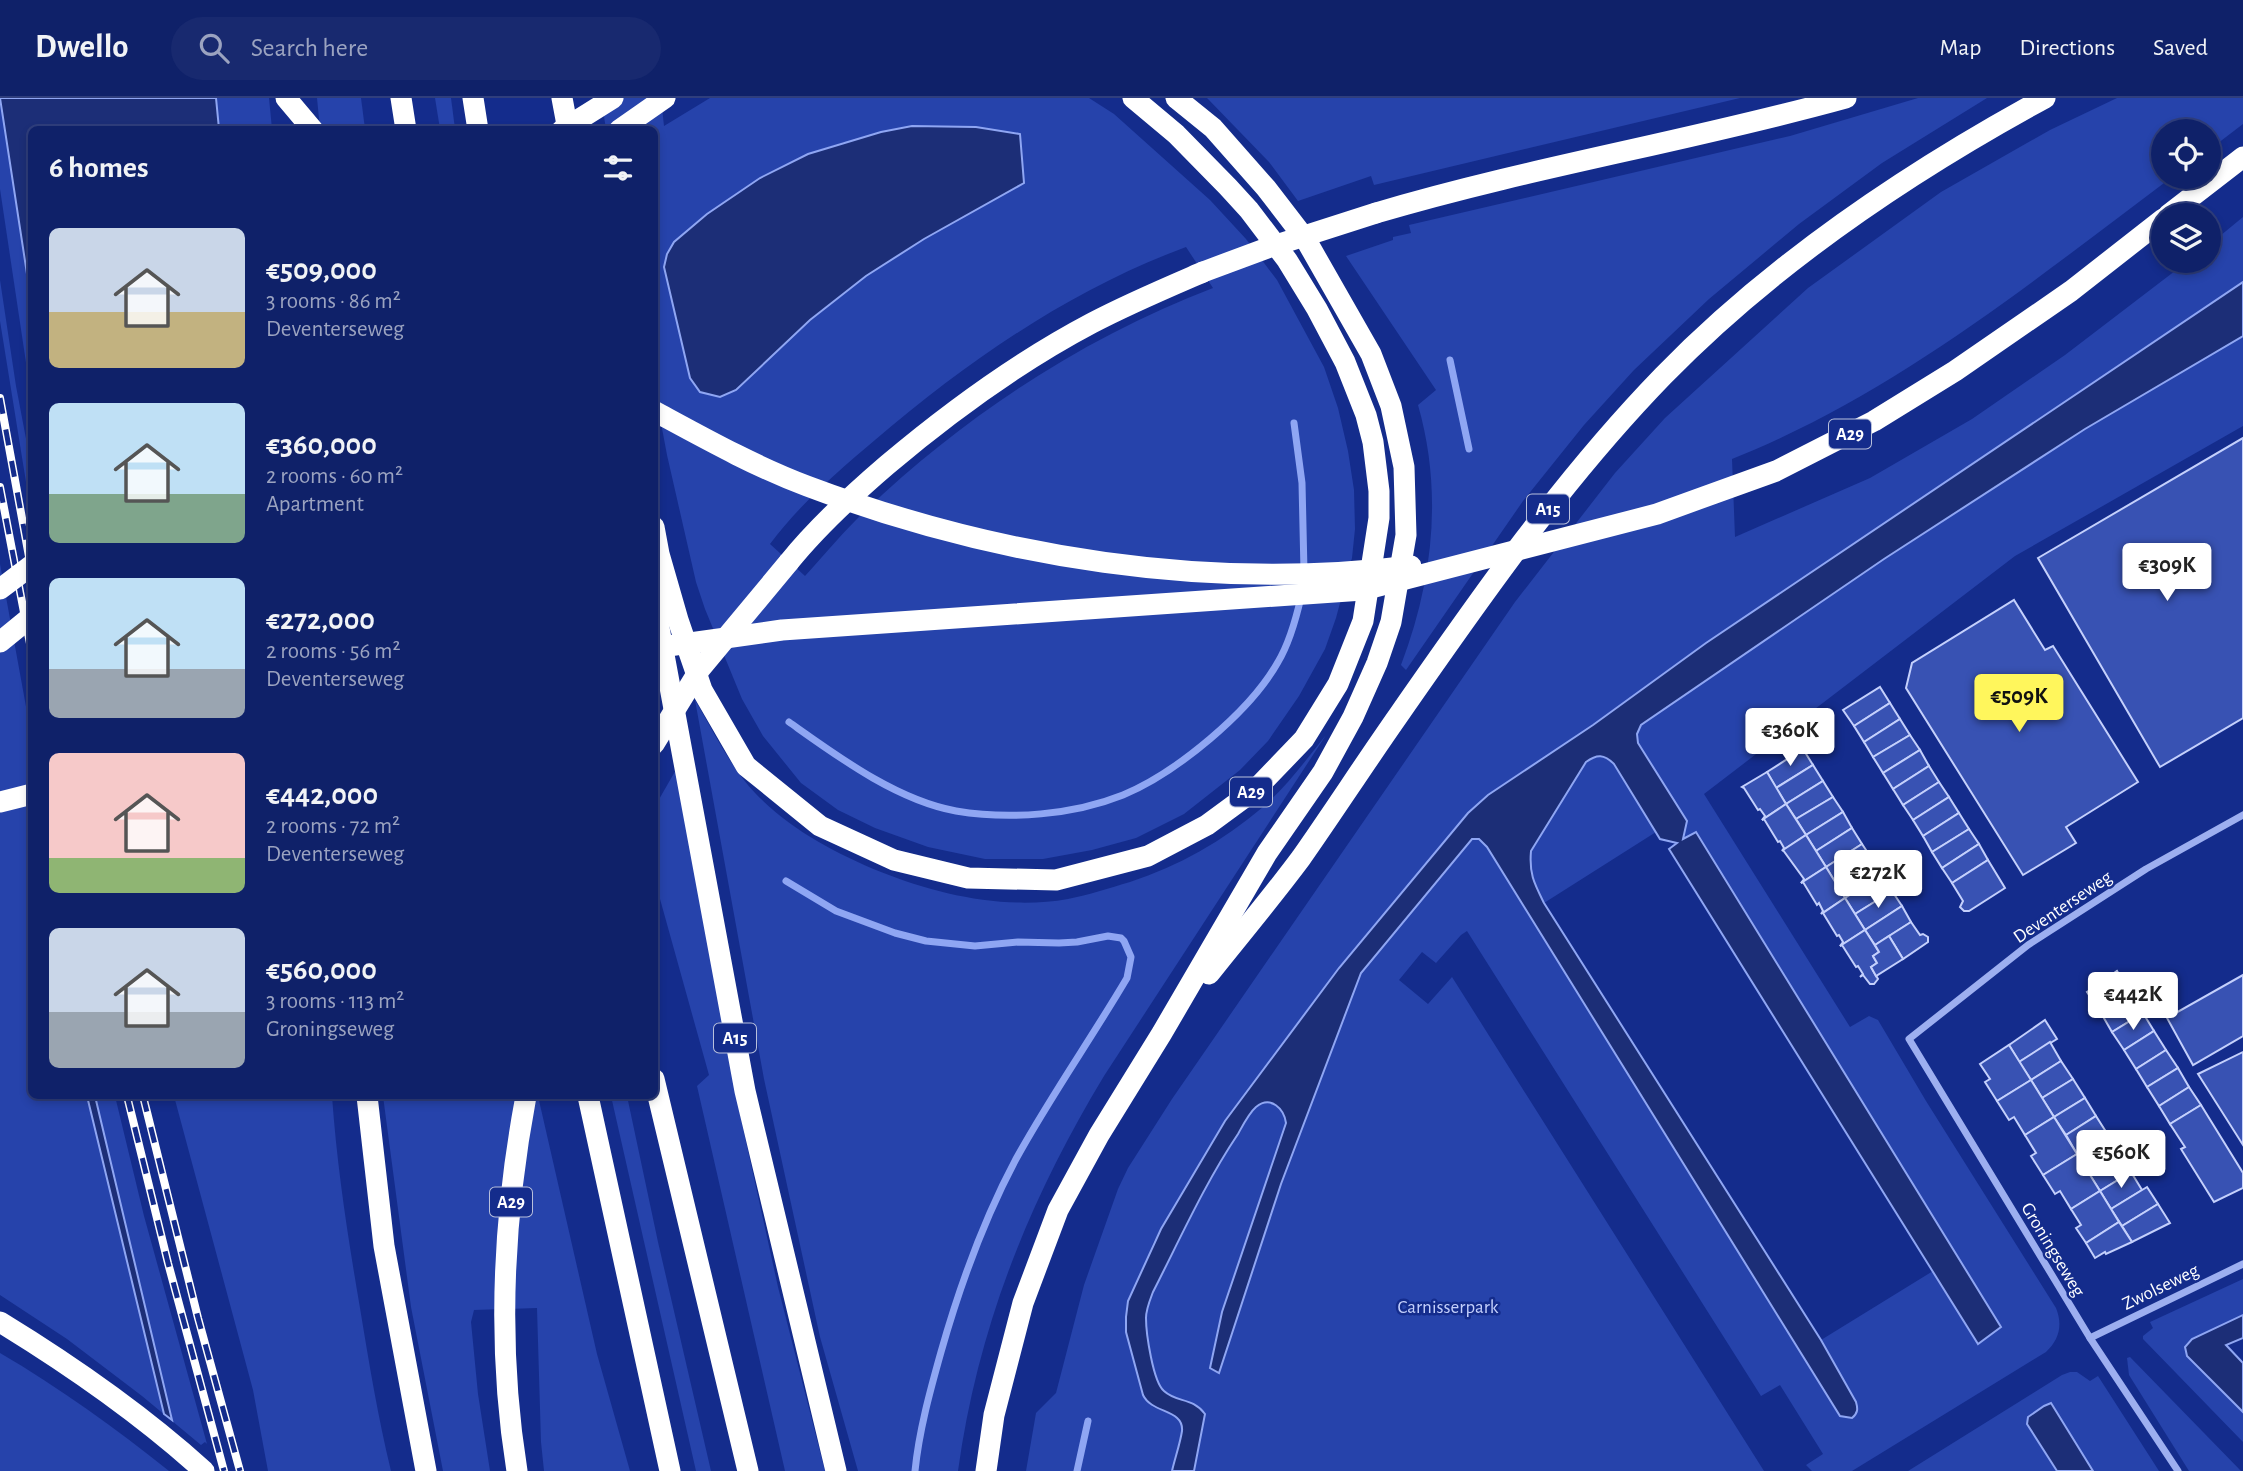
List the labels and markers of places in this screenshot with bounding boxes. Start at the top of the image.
pin: €309K [2118,544,2216,603]
pin: €509K [1970,674,2068,734]
pin: €360K [1741,708,1839,768]
pin: €272K [1829,850,1927,910]
pin: €442K [2084,972,2182,1032]
pin: €560K [2072,1130,2170,1190]

